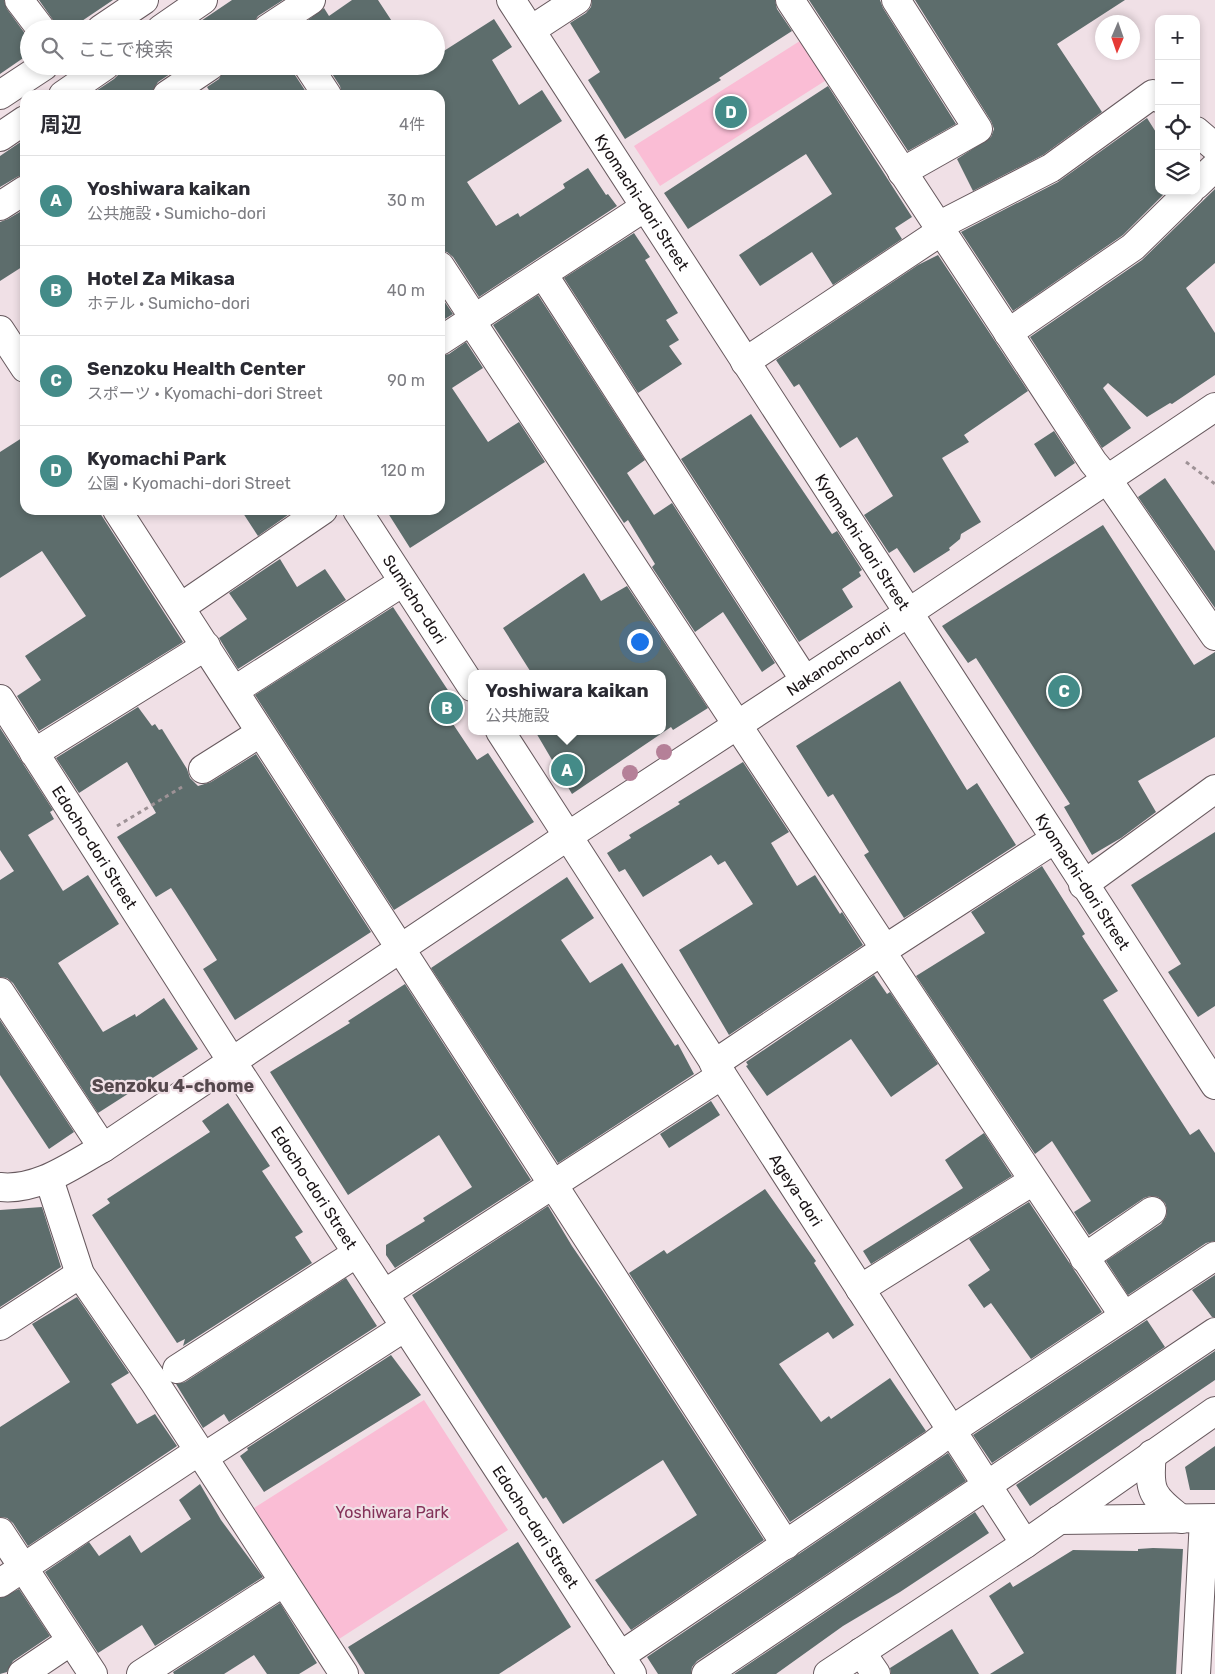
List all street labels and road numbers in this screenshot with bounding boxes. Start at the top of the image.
street label: Kyomachi-dori Street [591,130,693,274]
street label: Kyomachi-dori Street [811,470,914,614]
street label: Sumicho-dori [379,551,450,647]
street label: Nakanocho-dori [783,618,893,700]
street label: Edocho-dori Street [48,782,141,913]
street label: Kyomachi-dori Street [1032,810,1134,953]
street label: Edocho-dori Street [267,1123,361,1253]
street label: Ageya-dori [766,1150,827,1230]
street label: Edocho-dori Street [489,1462,583,1592]

